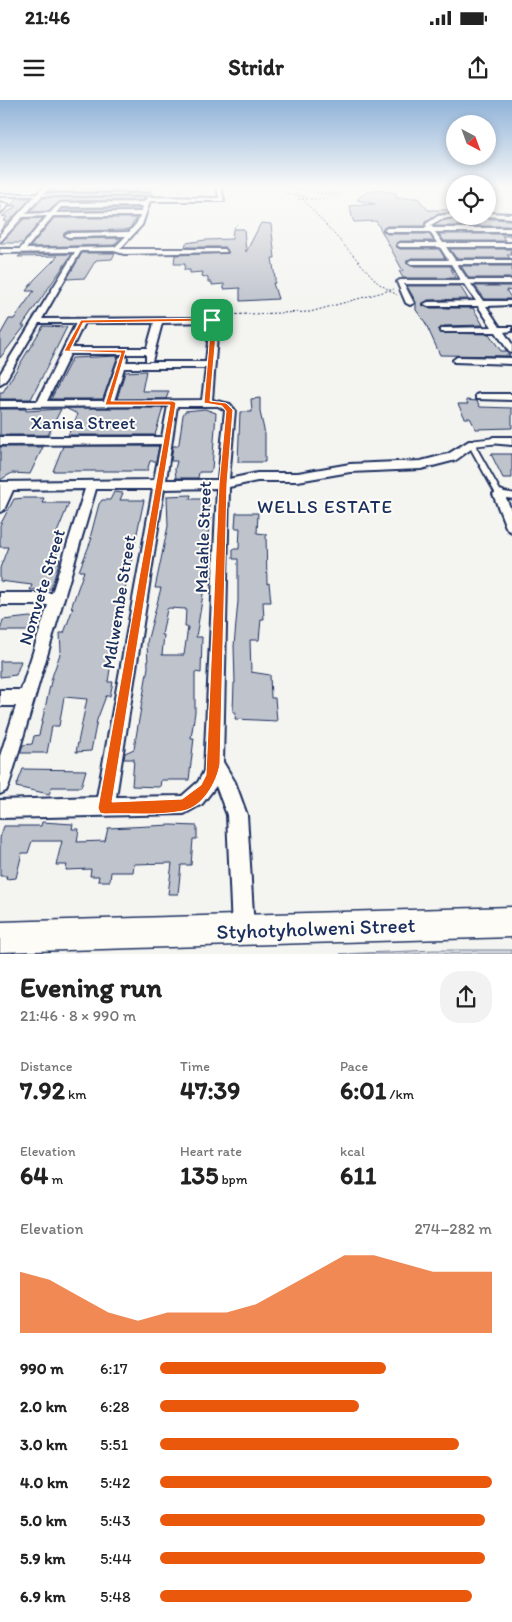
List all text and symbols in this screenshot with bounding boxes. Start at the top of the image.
text: 21:46 [25,6,70,29]
icon: menu [20,54,48,82]
text: Stridr [228,54,284,81]
icon: share [464,54,492,82]
north arrow [446,115,496,165]
map controls [446,115,496,225]
button: locate [446,175,496,225]
pin [191,299,233,341]
icon: arrive [198,306,226,334]
street label: Xanisa Street [31,412,136,434]
street label: Malahle Street [190,480,216,593]
district label: WELLS ESTATE [257,495,393,518]
street label: Nomvete Street [14,526,70,648]
street label: Mdlwembe Street [98,533,140,670]
street label: Styhotyholweni Street [216,912,416,944]
text: Evening run [20,970,162,1004]
button: share [440,971,492,1023]
text: 21:46 · 8 × 990 m [20,1006,136,1025]
text: Distance [20,1058,72,1075]
text: Time [180,1058,210,1075]
text: Pace [340,1058,368,1075]
text: 7.92 [20,1075,65,1105]
text: 47:39 [180,1075,240,1105]
text: 6:01 [340,1075,386,1105]
text: km [65,1086,86,1103]
text: /km [386,1086,414,1103]
text: Elevation [20,1143,76,1160]
text: Heart rate [180,1143,242,1160]
text: kcal [340,1143,365,1160]
text: 64 [20,1160,48,1190]
text: 135 [180,1160,218,1190]
text: 611 [340,1160,376,1190]
text: m [48,1171,63,1188]
text: bpm [218,1171,247,1188]
text: Elevation [20,1219,84,1238]
text: 274–282 m [414,1219,492,1238]
text: 990 m [20,1359,64,1378]
text: 6:17 [100,1359,128,1378]
text: 2.0 km [20,1397,67,1416]
text: 6:28 [100,1397,130,1416]
text: 3.0 km [20,1435,67,1454]
text: 5:51 [100,1435,128,1454]
text: 4.0 km [20,1473,68,1492]
text: 5:42 [100,1473,130,1492]
text: 5.0 km [20,1511,67,1530]
text: 5:43 [100,1511,131,1530]
text: 5.9 km [20,1549,65,1568]
text: 5:44 [100,1549,132,1568]
text: 6.9 km [20,1587,66,1606]
text: 5:48 [100,1587,131,1606]

